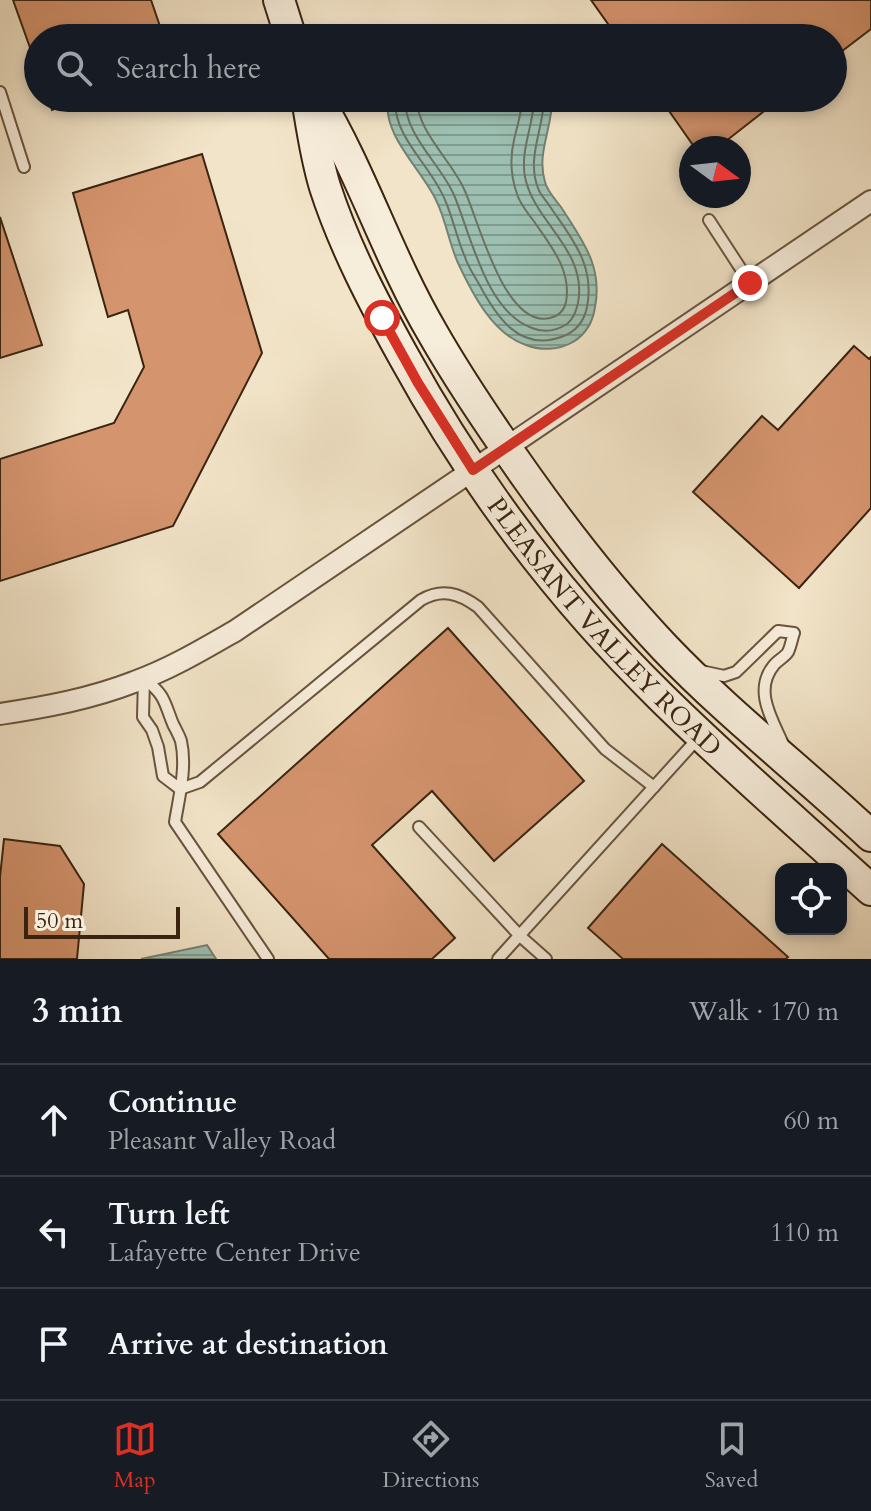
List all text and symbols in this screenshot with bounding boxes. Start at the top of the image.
search box [24,24,847,112]
icon: search [52,46,96,90]
text: Search here [116,48,261,89]
north arrow [679,136,751,208]
route end [732,265,768,301]
route start [364,300,400,336]
street label: PLEASANT VALLEY ROAD [479,490,729,764]
map controls [775,863,847,935]
button: locate [775,863,847,935]
scale bar [24,903,180,939]
text: 50 m [36,906,83,936]
text: 3 min [32,988,123,1034]
text: Walk · 170 m [689,994,839,1029]
text: Continue [108,1082,237,1123]
icon: ahead [32,1098,76,1142]
text: 60 m [783,1103,839,1138]
text: Pleasant Valley Road [108,1123,336,1158]
text: Turn left [108,1194,230,1235]
icon: left [32,1210,76,1254]
text: 110 m [770,1215,839,1250]
text: Lafayette Center Drive [108,1235,361,1270]
icon: arrive [32,1322,76,1366]
text: Arrive at destination [108,1324,388,1365]
tab: Map [113,1417,157,1495]
tab: Directions [382,1417,479,1495]
tab: Saved [705,1417,758,1495]

